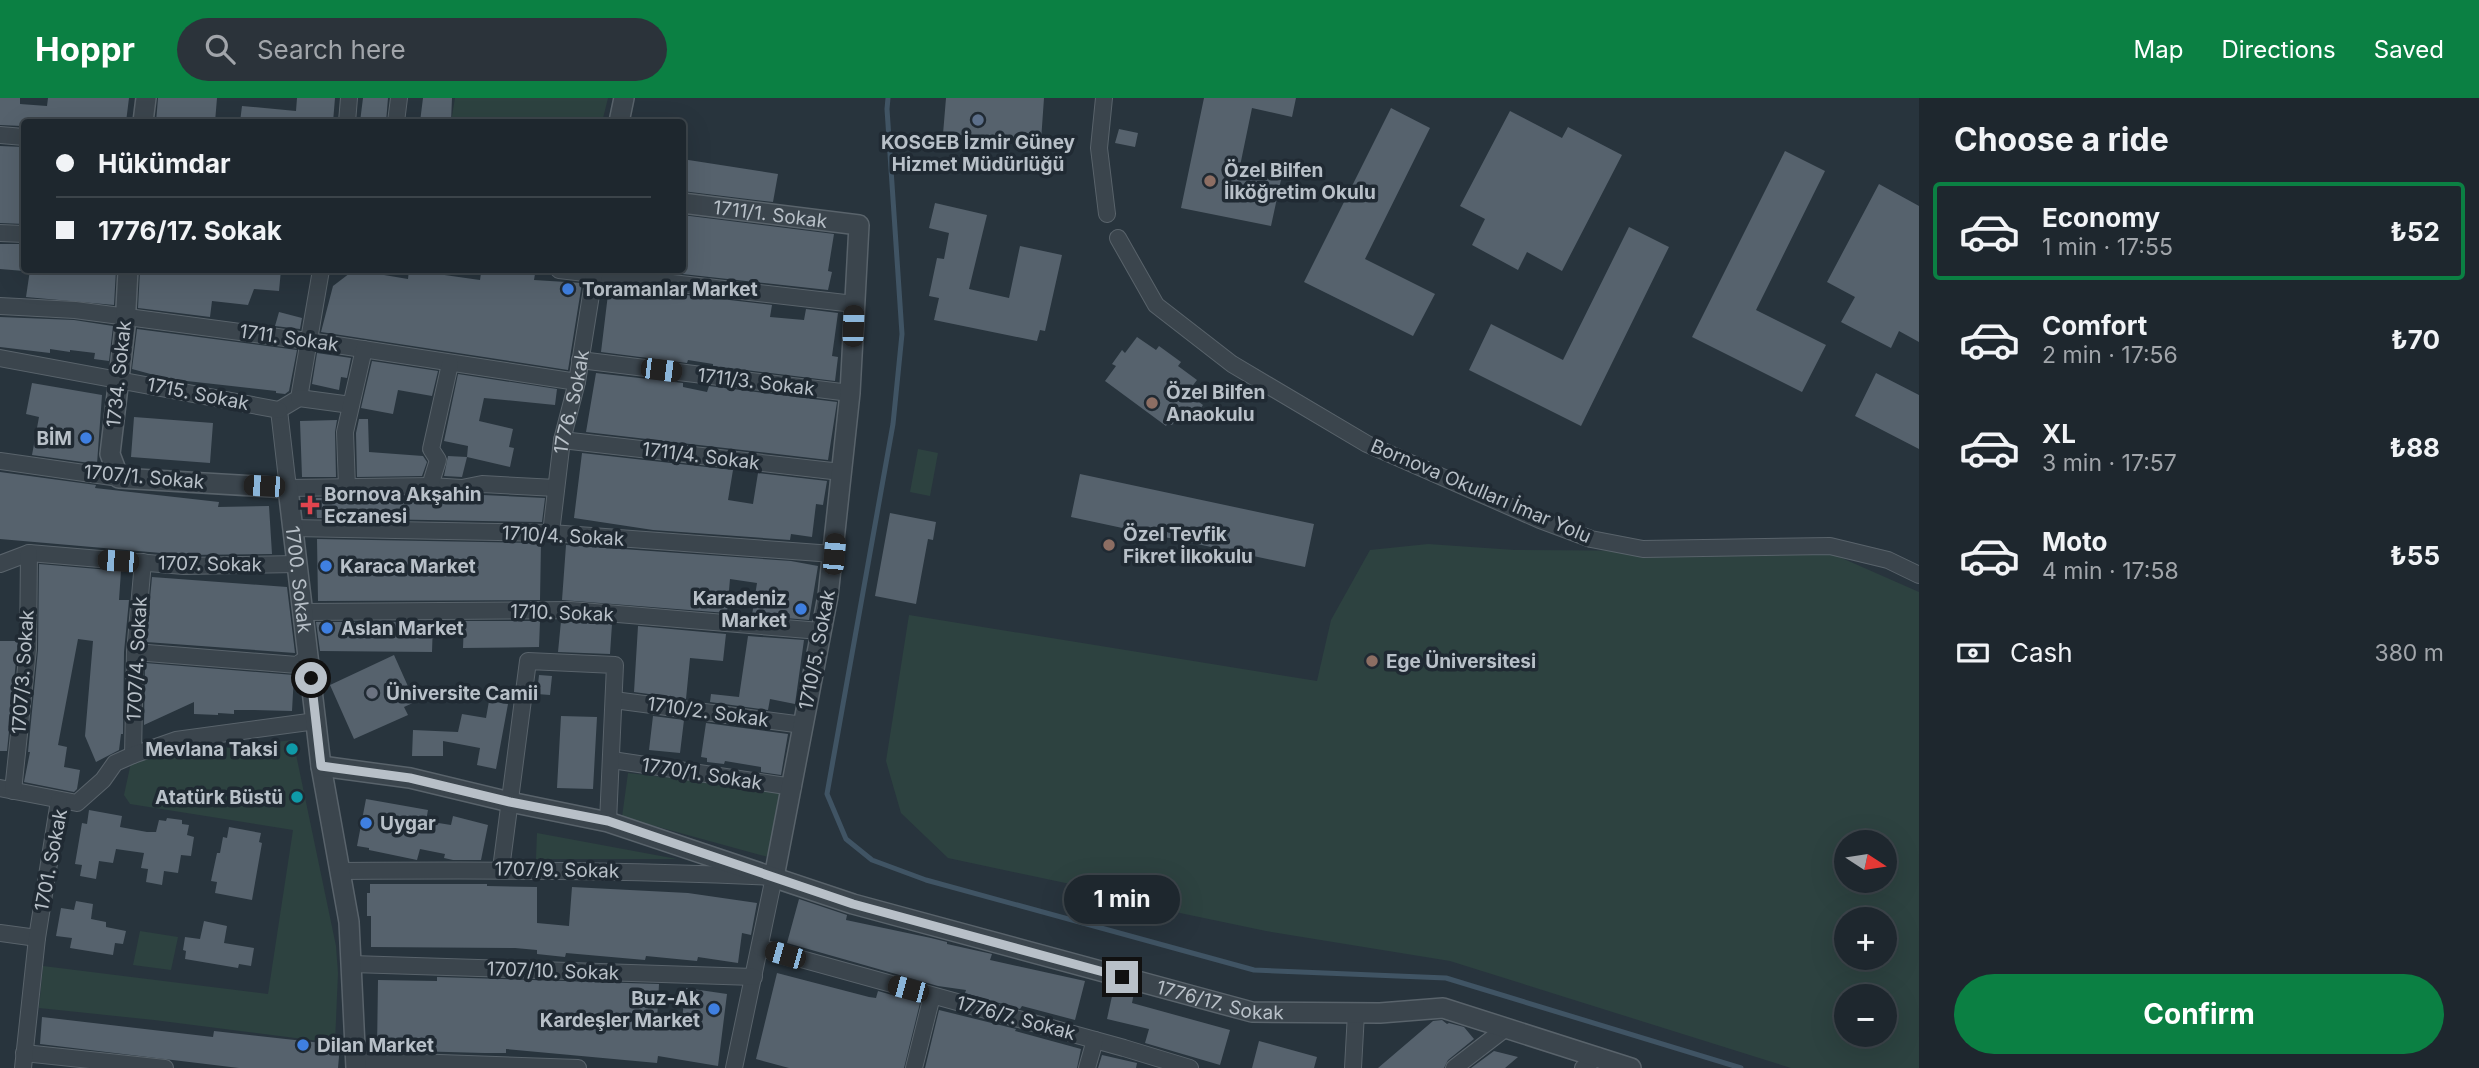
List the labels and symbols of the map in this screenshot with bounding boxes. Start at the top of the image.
marker: KOSGEB İzmir Güney Hizmet Müdürlüğü [970,112,986,128]
place label: KOSGEB İzmir Güney Hizmet Müdürlüğü [881,131,1076,176]
place label: Özel Bilfen İlköğretim Okulu [1224,159,1376,204]
marker: Özel Bilfen İlköğretim Okulu [1202,173,1218,189]
street label: 1711/1. Sokak [712,196,829,233]
place label: Toramanlar Market [582,278,758,301]
marker: Toramanlar Market [560,281,576,297]
car [842,305,865,347]
street label: 1734. Sokak [102,319,136,429]
street label: 1711. Sokak [238,320,341,356]
street label: 1776. Sokak [549,347,594,455]
car [639,357,684,383]
street label: 1711/3. Sokak [696,363,817,401]
street label: 1715. Sokak [145,373,251,415]
place label: Özel Bilfen Anaokulu [1166,381,1265,426]
marker: Özel Bilfen Anaokulu [1144,395,1160,411]
place label: BİM [36,427,72,450]
marker: BİM [78,430,94,446]
street label: Bornova Okulları İmar Yolu [1367,434,1595,548]
street label: 1711/4. Sokak [641,437,762,475]
street label: 1707/1. Sokak [83,460,206,494]
car [243,474,286,498]
place label: Bornova Akşahin Eczanesi [324,483,482,528]
marker: Bornova Akşahin Eczanesi [302,497,318,513]
street label: 1710/4. Sokak [501,521,625,551]
place label: Özel Tevfik Fikret İlkokulu [1123,523,1253,568]
street label: 1700. Sokak [281,525,317,635]
car [822,532,847,576]
marker: Özel Tevfik Fikret İlkokulu [1101,537,1117,553]
car [97,549,140,573]
street label: 1707. Sokak [158,552,263,576]
place label: Karaca Market [340,555,476,578]
marker: Karaca Market [318,558,334,574]
place label: Karadeniz Market [693,587,787,632]
street label: 1710/5. Sokak [794,587,840,712]
street label: 1707/4. Sokak [122,595,152,722]
street label: 1710. Sokak [510,600,615,626]
marker: Karadeniz Market [793,601,809,617]
street label: 1707/3. Sokak [7,608,39,735]
place label: Aslan Market [341,617,464,640]
marker: Aslan Market [319,620,335,636]
place label: Ege Üniversitesi [1386,650,1536,673]
marker: Ege Üniversitesi [1364,653,1380,669]
route start [295,662,327,694]
place label: Üniversite Camii [386,682,538,705]
marker: Üniversite Camii [364,685,380,701]
street label: 1710/2. Sokak [646,692,771,732]
place label: Mevlana Taksi [145,738,278,761]
marker: Mevlana Taksi [284,741,300,757]
street label: 1770/1. Sokak [640,753,765,795]
place label: Atatürk Büstü [155,786,283,809]
marker: Atatürk Büstü [289,789,305,805]
street label: 1701. Sokak [30,806,72,913]
place label: Uygar [380,812,436,835]
marker: Uygar [358,815,374,831]
north arrow [1834,830,1897,892]
street label: 1707/9. Sokak [494,857,620,883]
callout: 1 min [1064,876,1180,924]
car [762,939,809,971]
street label: 1707/10. Sokak [486,957,620,985]
route end [1106,961,1138,993]
car [885,973,932,1005]
street label: 1776/17. Sokak [1154,975,1284,1024]
place label: Buz-Ak Kardeşler Market [540,987,700,1032]
street label: 1776/7. Sokak [954,991,1079,1045]
marker: Buz-Ak Kardeşler Market [706,1001,722,1017]
place label: Dilan Market [317,1034,434,1057]
marker: Dilan Market [295,1037,311,1053]

